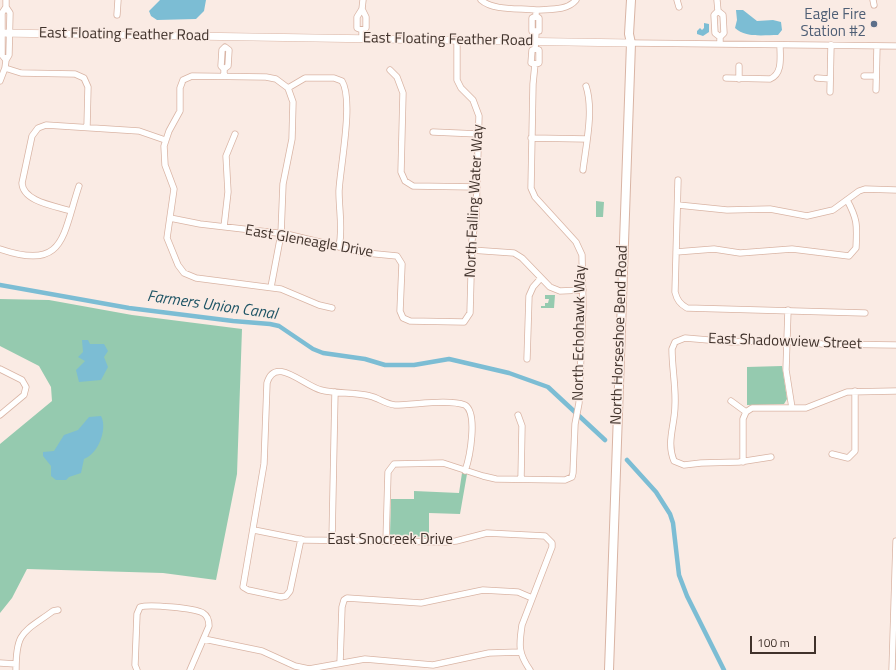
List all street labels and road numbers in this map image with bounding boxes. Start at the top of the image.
street label: East Floating Feather Road [39,25,209,45]
street label: East Floating Feather Road [363,30,533,50]
street label: North Falling Water Way [462,124,488,278]
street label: East Gleneagle Drive [244,222,374,262]
street label: North Horseshoe Bend Road [608,245,632,425]
street label: North Echohawk Way [570,265,590,401]
street label: East Shadowview Street [708,330,862,354]
street label: East Snocreek Drive [327,531,453,549]

